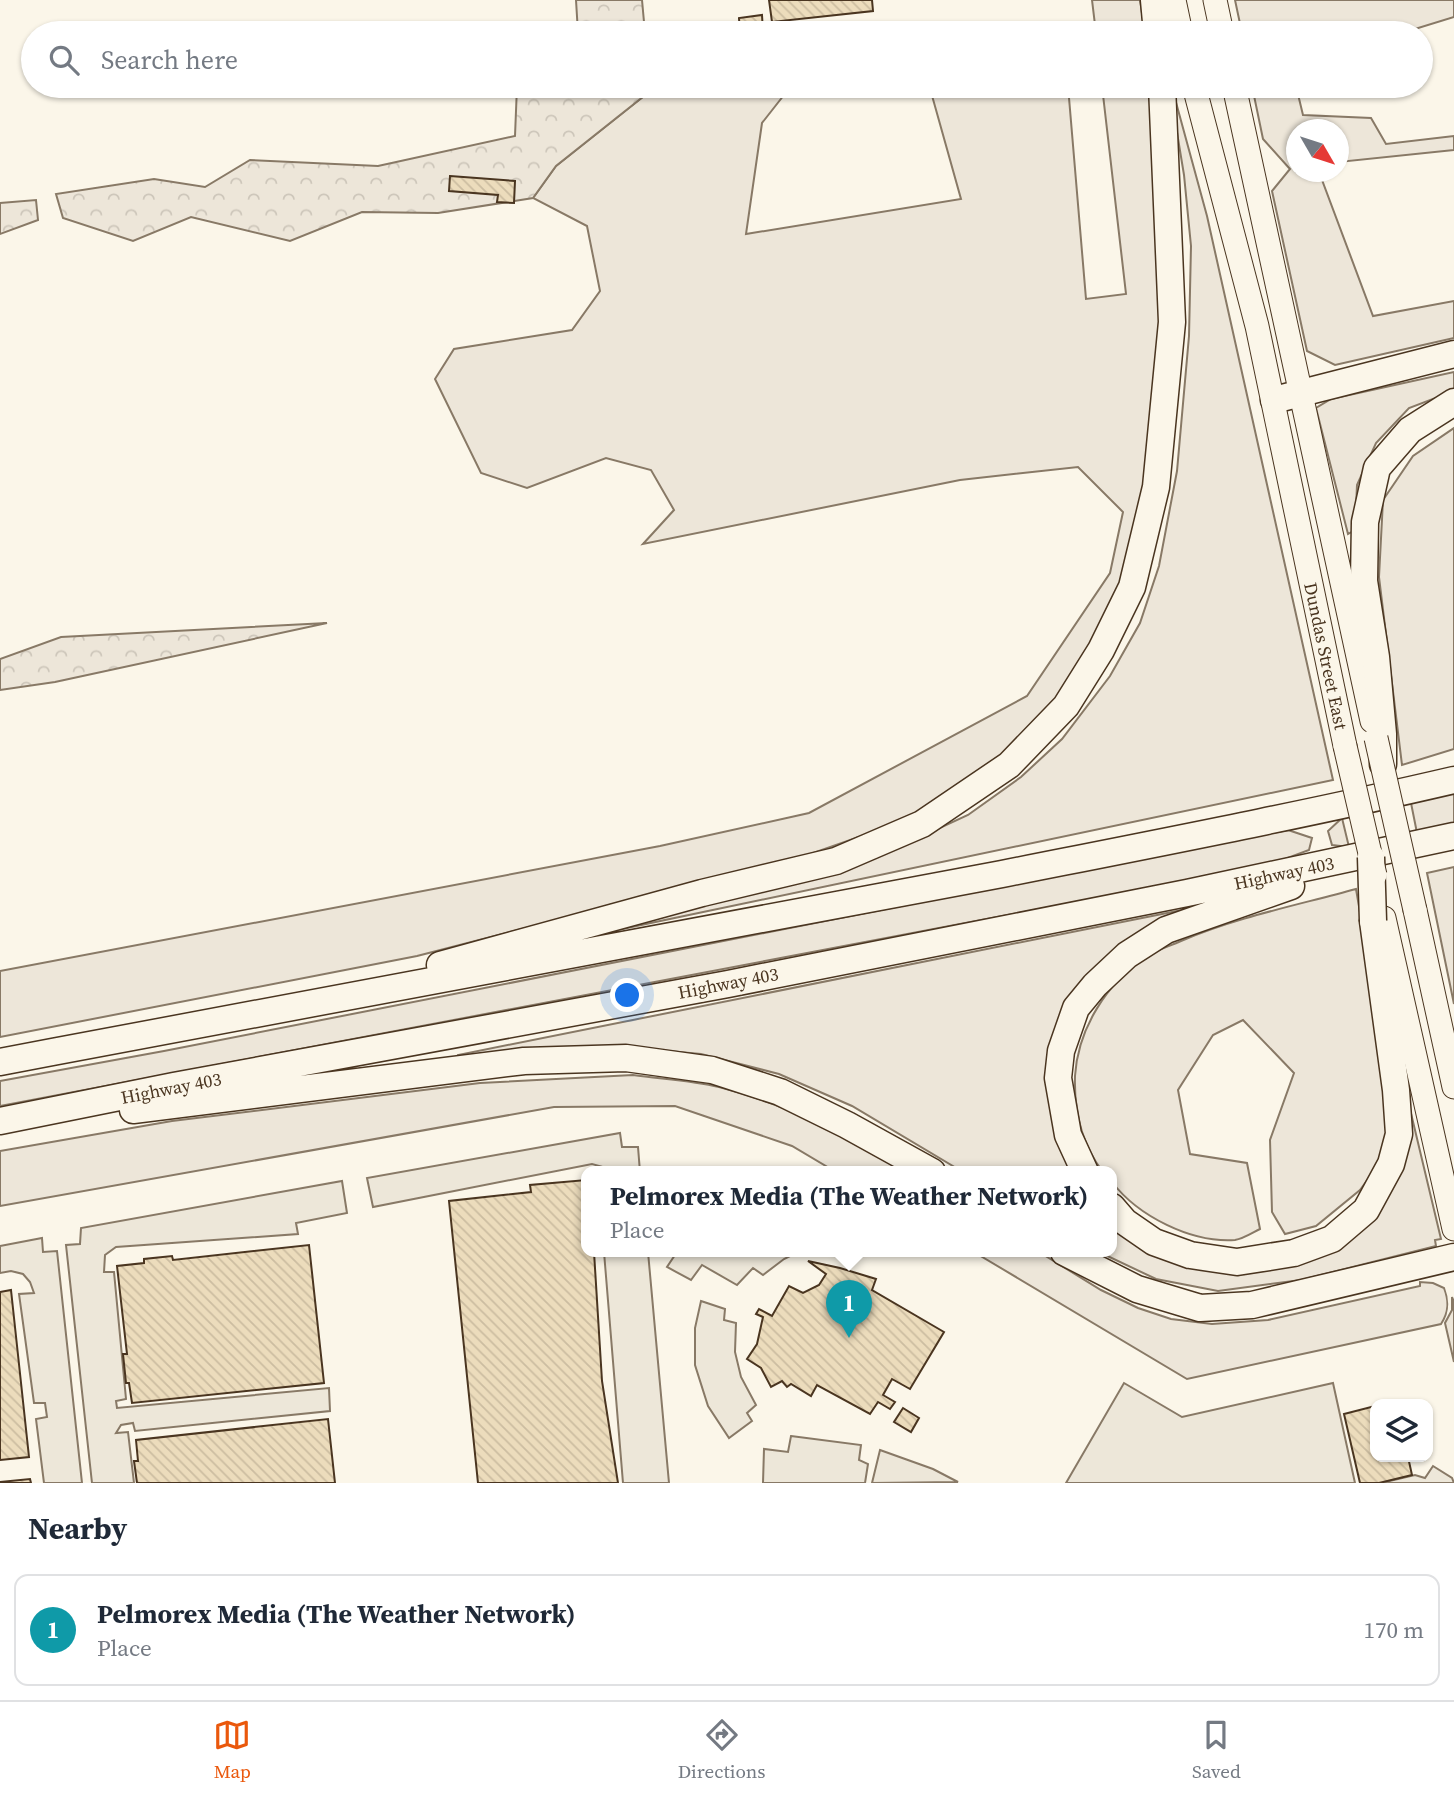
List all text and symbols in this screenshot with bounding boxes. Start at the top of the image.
search box [21,21,1433,98]
icon: search [45,41,83,79]
text: Search here [101,42,238,78]
north arrow [1286,119,1349,182]
street label: Dundas Street East [1298,580,1354,732]
street label: Highway 403 [1232,850,1336,896]
street label: Highway 403 [676,961,780,1005]
your location [610,978,644,1012]
street label: Highway 403 [119,1066,223,1110]
popup [581,1166,1117,1257]
text: Pelmorex Media (The Weather Network) [610,1178,1088,1214]
text: Place [610,1214,665,1246]
pin: 1 [826,1280,872,1338]
map controls [1370,1399,1433,1462]
button: layers [1370,1399,1433,1462]
text: Nearby [28,1508,127,1549]
text: Pelmorex Media (The Weather Network) [97,1596,576,1632]
text: 1 [47,1614,59,1646]
text: 170 m [1363,1614,1424,1646]
text: Place [97,1632,152,1664]
tab: Map [213,1716,251,1784]
tab: Directions [678,1716,766,1784]
tab: Saved [1192,1716,1241,1784]

